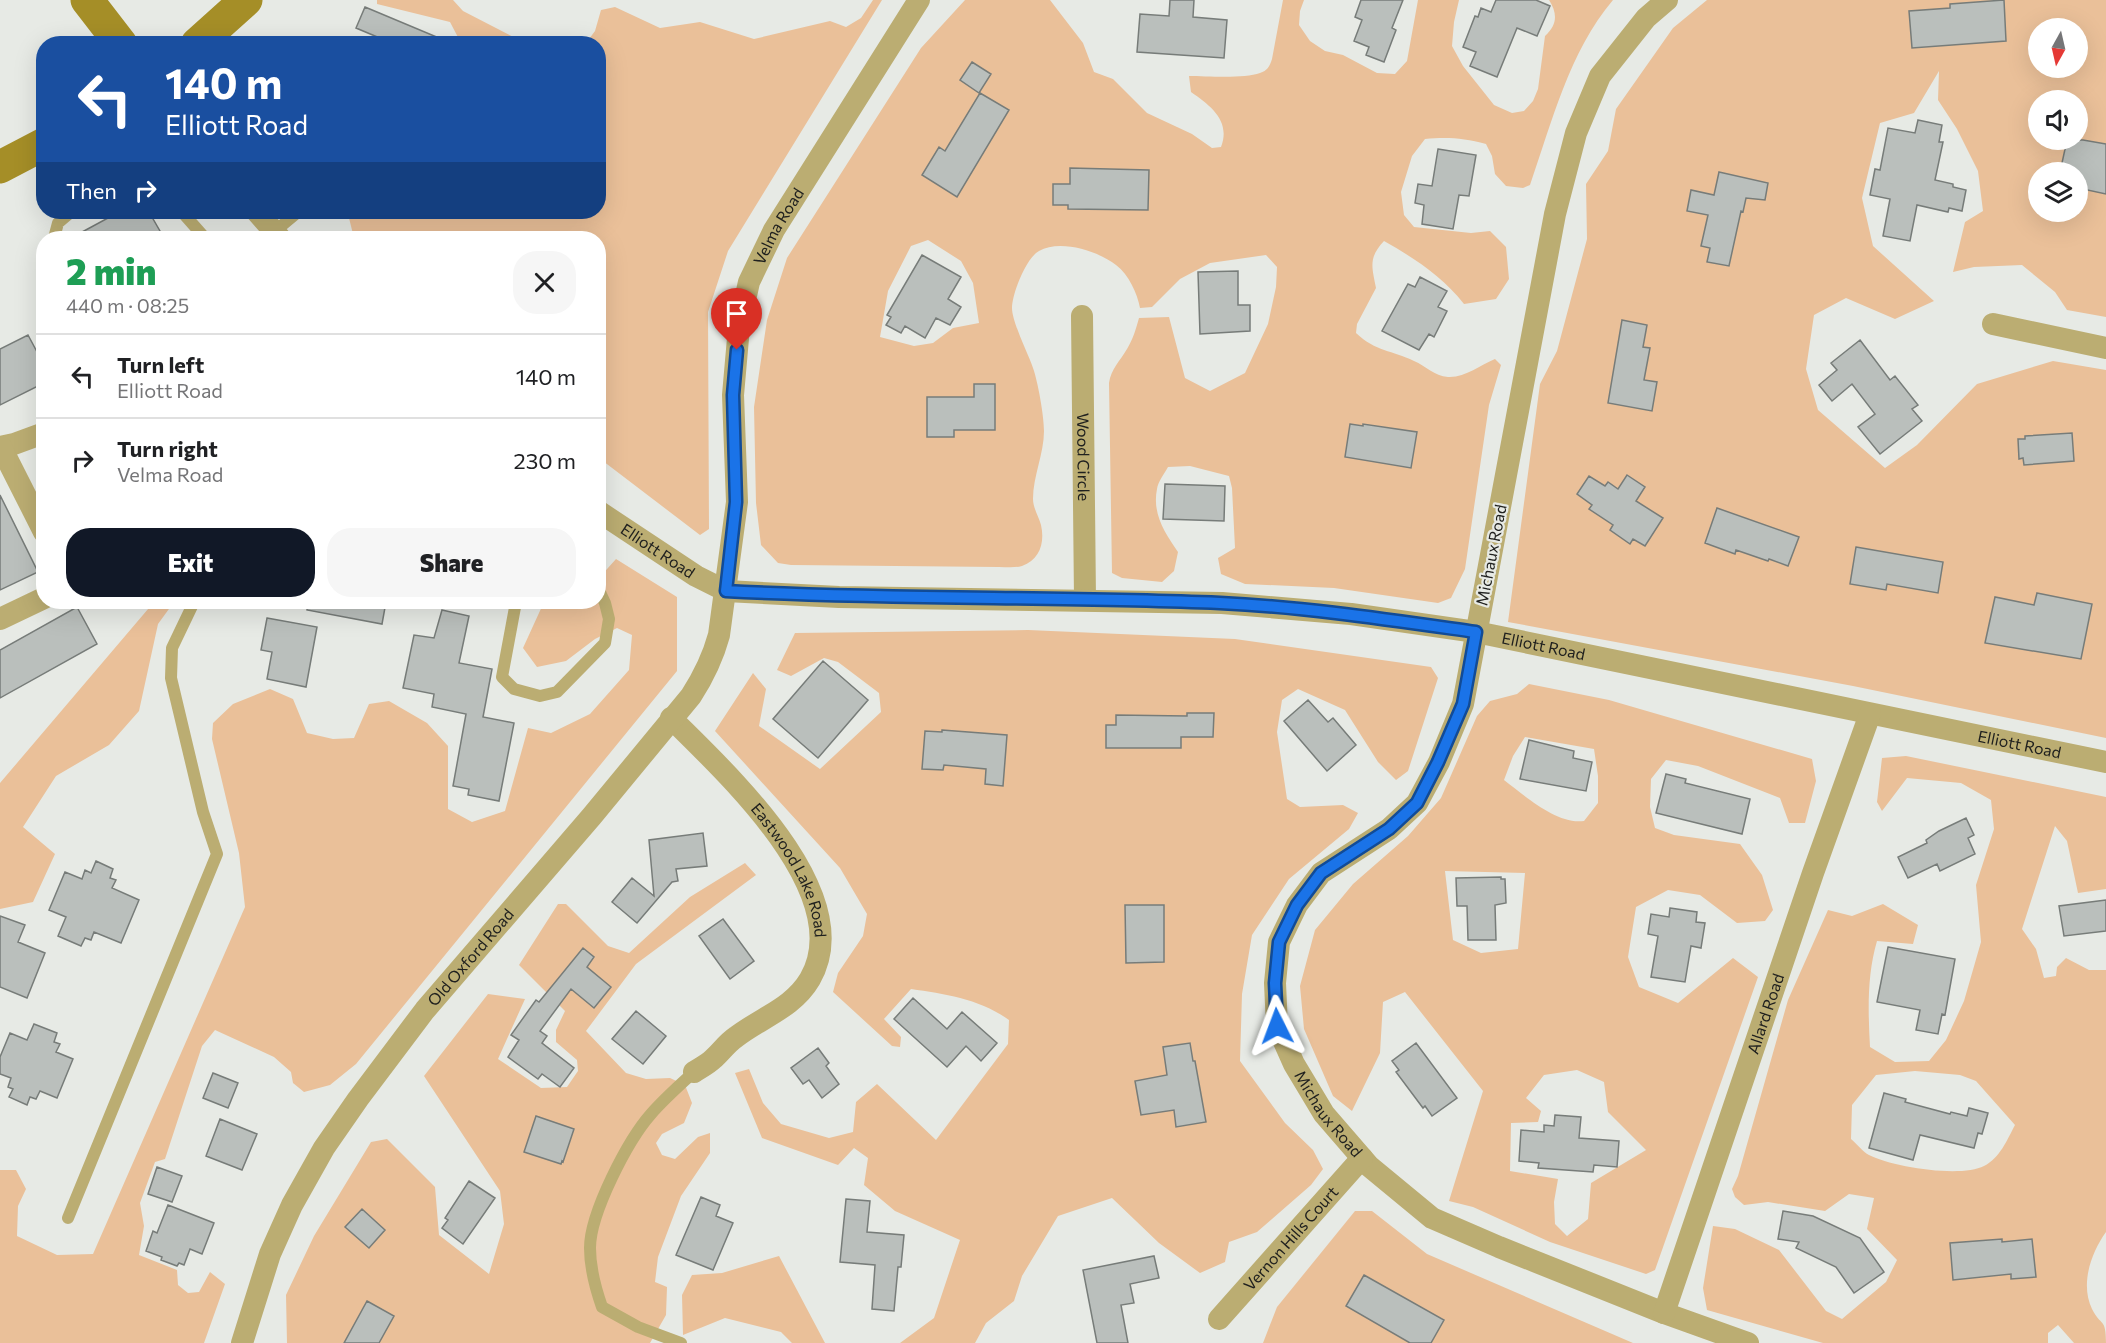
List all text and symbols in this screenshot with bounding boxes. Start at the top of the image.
north arrow [2028,18,2088,78]
map controls [2028,18,2088,222]
text: 140 m [165,56,282,108]
icon: left [66,60,144,138]
button: sound [2028,90,2088,150]
text: Elliott Road [165,108,308,141]
button: layers [2028,162,2088,222]
icon: right [129,174,162,207]
text: Then [66,177,117,204]
street label: Velma Road [749,184,807,268]
text: 2 min [66,248,156,292]
button: close [513,251,576,314]
pin [711,288,762,350]
text: 440 m · 08:25 [66,293,189,317]
icon: arrive [720,297,753,330]
text: Turn left [117,351,204,378]
icon: left [66,360,99,393]
text: 140 m [516,363,576,390]
text: Elliott Road [117,378,223,402]
street label: Wood Circle [1074,413,1094,501]
text: Turn right [117,435,218,462]
icon: right [66,444,99,477]
text: 230 m [513,447,576,474]
text: Velma Road [117,462,223,486]
street label: Michaux Road [1471,503,1510,607]
street label: Elliott Road [618,519,699,582]
button: Exit [66,528,315,597]
button: Share [327,528,576,597]
street label: Elliott Road [1500,628,1587,663]
street label: Elliott Road [1976,726,2063,762]
street label: Eastwood Lake Road [748,799,831,938]
street label: Old Oxford Road [423,904,517,1009]
street label: Allard Road [1743,971,1787,1056]
position arrow [1245,994,1309,1058]
street label: Michaux Road [1291,1067,1367,1161]
street label: Vernon Hills Court [1239,1182,1342,1294]

